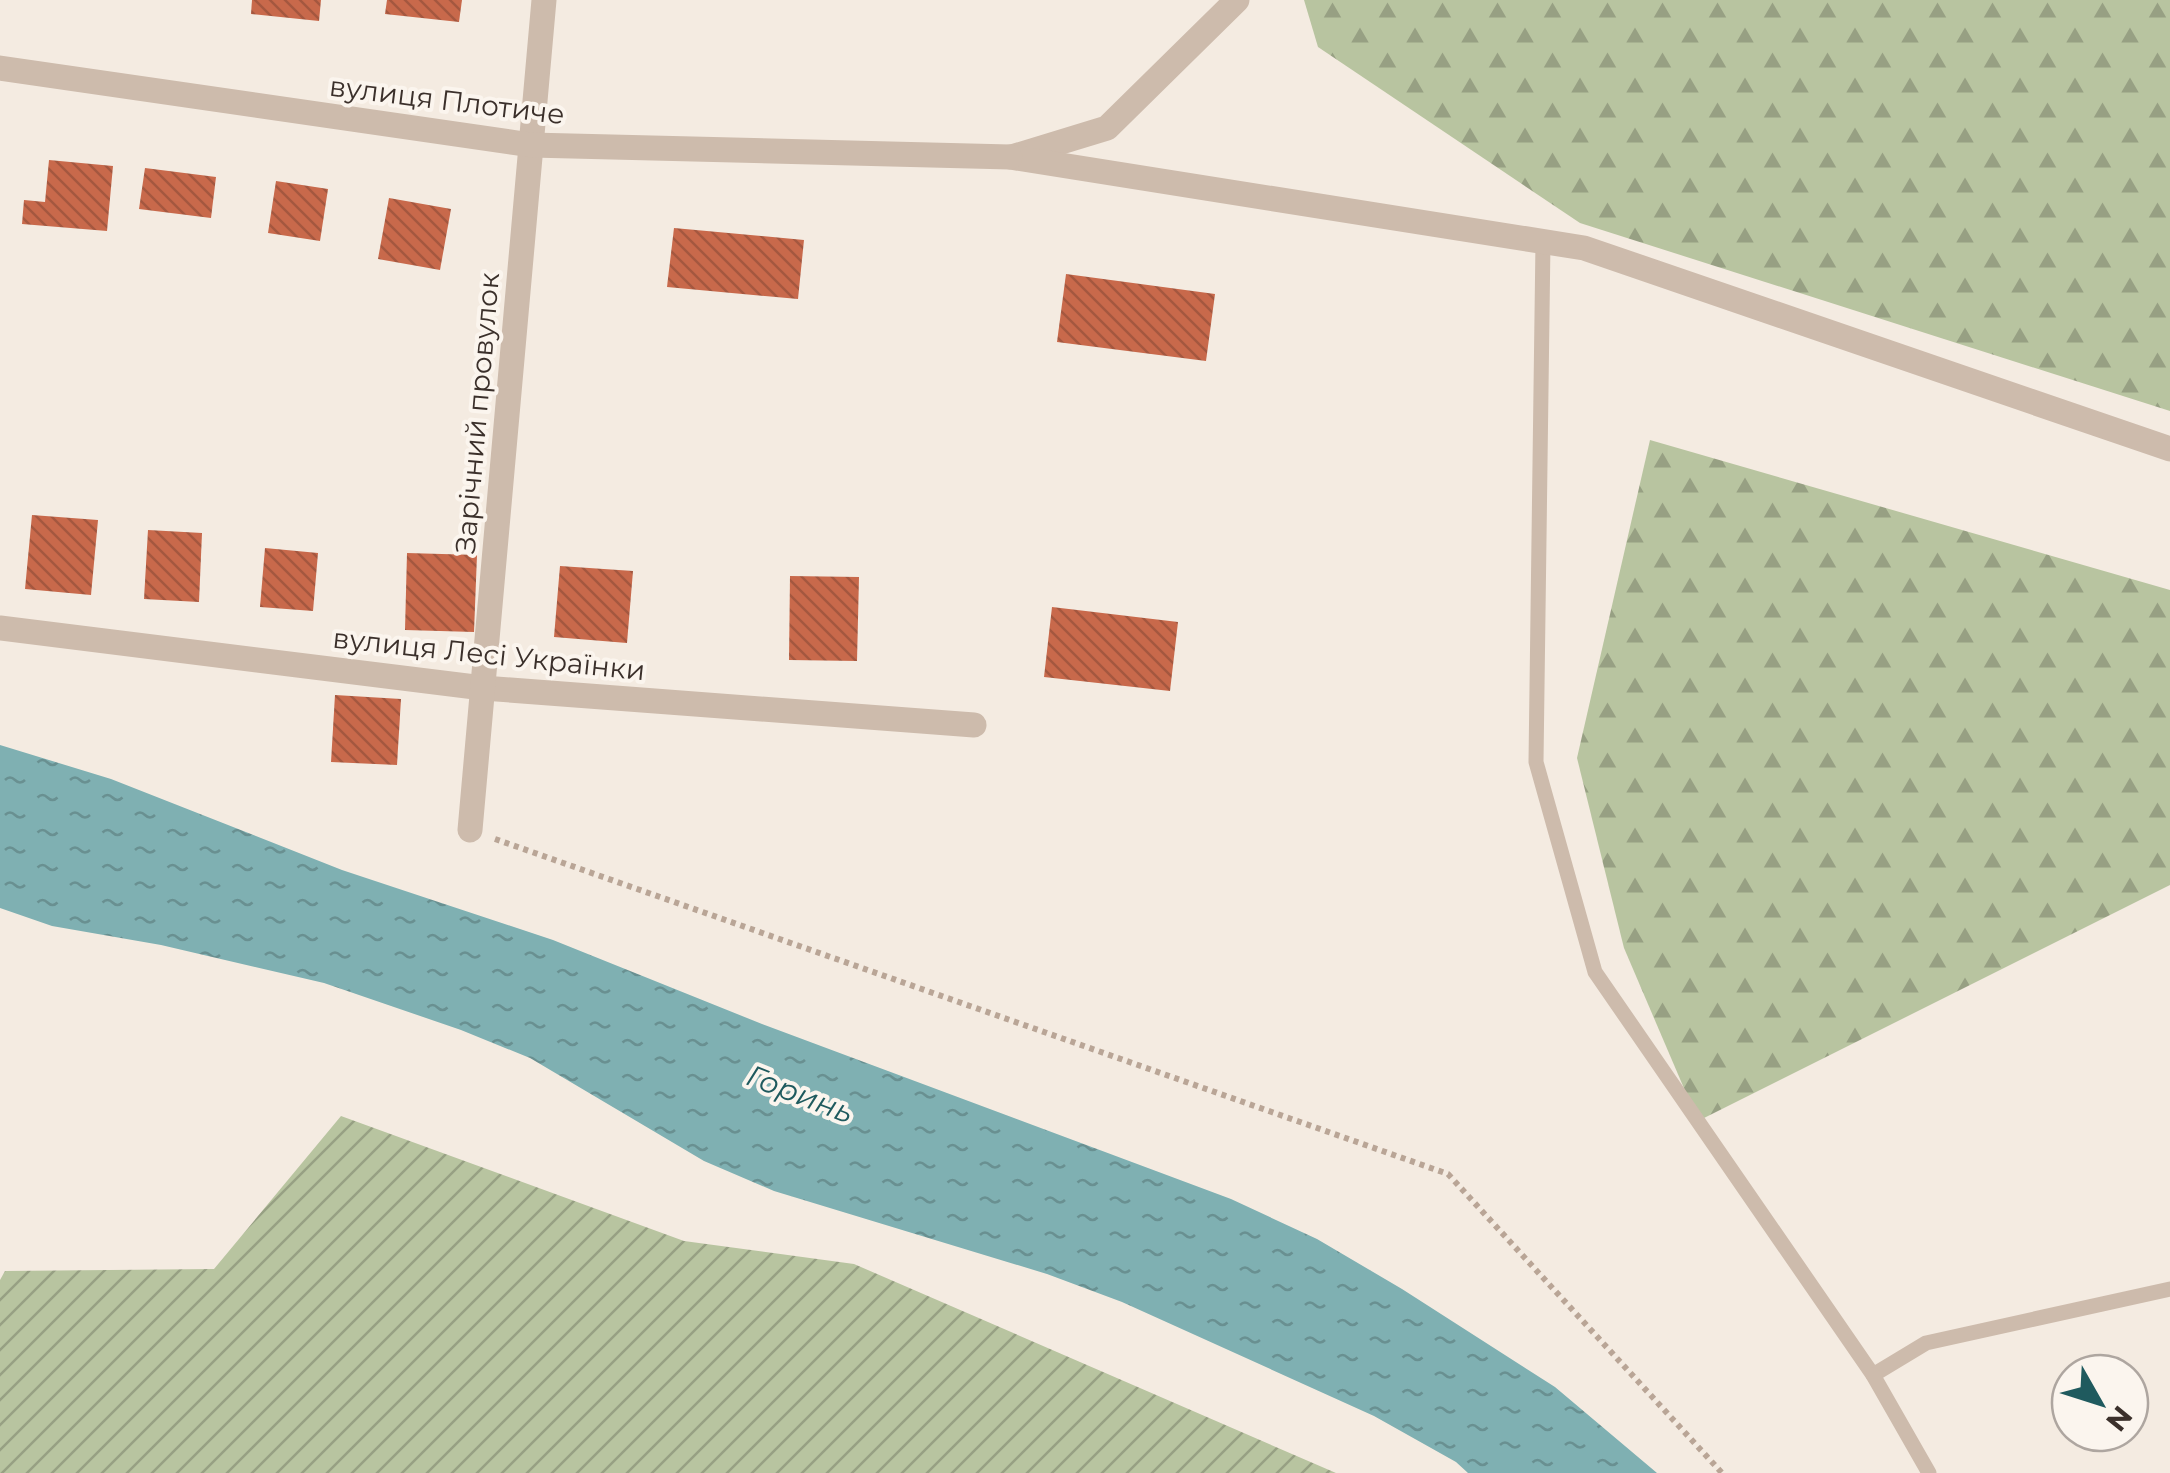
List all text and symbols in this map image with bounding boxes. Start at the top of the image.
street label: вулиця Плотиче [327,69,567,131]
street label: Зарічний провулок [448,271,506,555]
street label: вулиця Лесі Українки [331,621,647,687]
water label: Горинь [741,1057,859,1131]
north arrow [2050,1353,2150,1453]
text: N [2099,1399,2140,1438]

